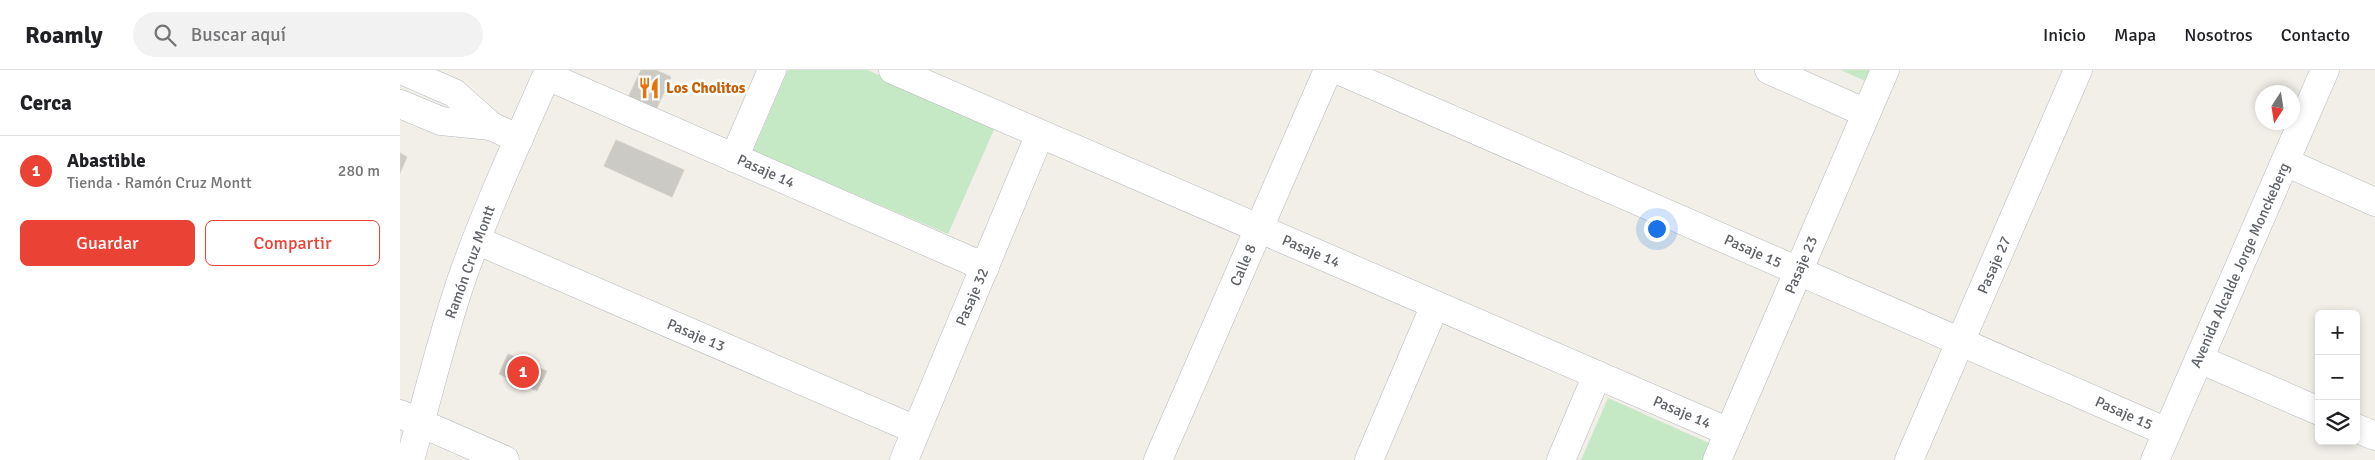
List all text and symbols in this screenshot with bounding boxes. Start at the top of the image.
search box [133,12,483,57]
text: Roamly [25,20,103,50]
icon: search [151,21,179,49]
text: Buscar aquí [191,23,286,47]
text: Inicio [2043,24,2086,46]
text: Mapa [2114,24,2156,46]
text: Nosotros [2184,24,2253,46]
text: Contacto [2281,24,2350,46]
restaurant icon: Los Cholitos [636,75,662,101]
place label: Los Cholitos [666,79,746,97]
north arrow [2255,85,2300,130]
text: Cerca [20,90,72,116]
text: Abastible [67,149,146,173]
street label: Pasaje 14 [734,150,798,192]
street label: Avenida Alcalde Jorge Monckeberg [2187,160,2293,370]
text: 1 [32,161,40,181]
text: 280 m [338,161,380,181]
text: Tienda · Ramón Cruz Montt [67,173,252,193]
street label: Ramón Cruz Montt [441,203,499,321]
your location [1644,216,1670,242]
button: Guardar [20,220,195,266]
button: Compartir [205,220,380,266]
street label: Pasaje 15 [1721,230,1785,272]
street label: Pasaje 14 [1279,231,1343,271]
street label: Pasaje 23 [1781,233,1821,297]
street label: Pasaje 27 [1973,233,2015,297]
street label: Calle 8 [1226,241,1260,289]
street label: Pasaje 32 [952,265,992,329]
map controls [2315,310,2360,445]
button: + [2315,310,2360,355]
street label: Pasaje 13 [664,315,728,355]
pin: 1 [507,353,539,391]
button: − [2315,355,2360,400]
street label: Pasaje 14 [1650,392,1714,432]
street label: Pasaje 15 [2092,392,2156,434]
button: layers [2315,400,2360,445]

